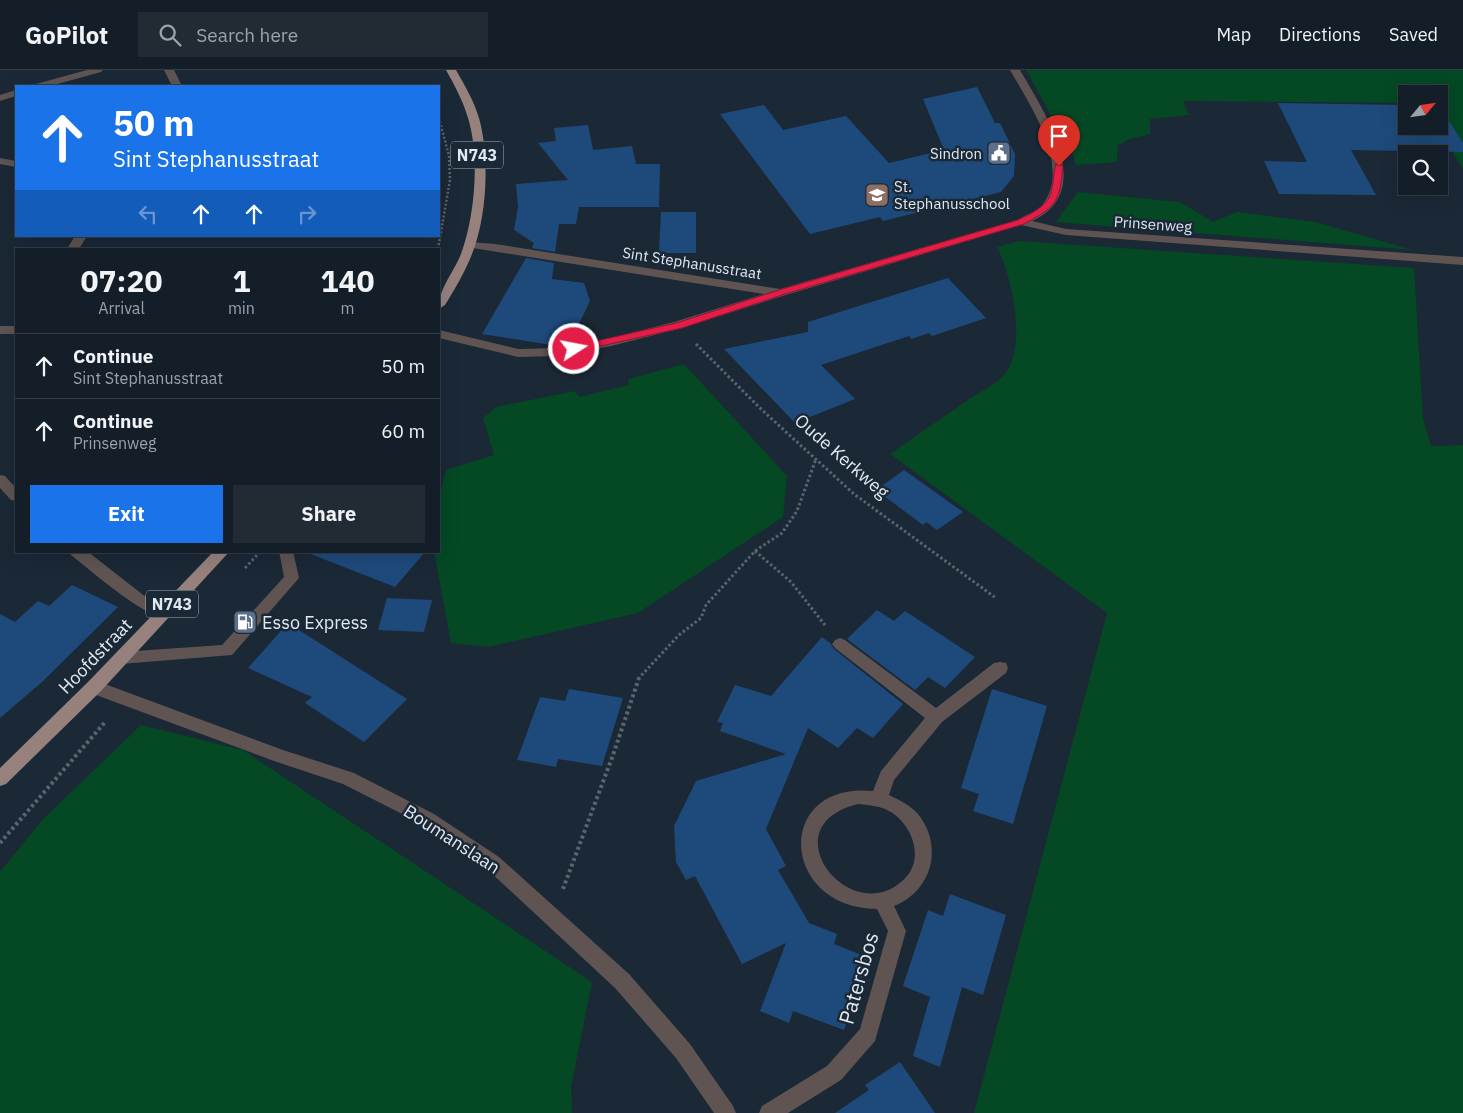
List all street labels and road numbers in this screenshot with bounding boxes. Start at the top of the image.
road number: N743 [451,142,503,168]
street label: Prinsenweg [1113,212,1193,236]
street label: Sint Stephanusstraat [621,243,763,283]
street label: Oude Kerkweg [790,409,894,504]
road number: N743 [146,590,198,618]
street label: Hoofdstraat [53,613,137,699]
street label: Boumanslaan [399,799,505,879]
street label: Patersbos [831,929,885,1027]

